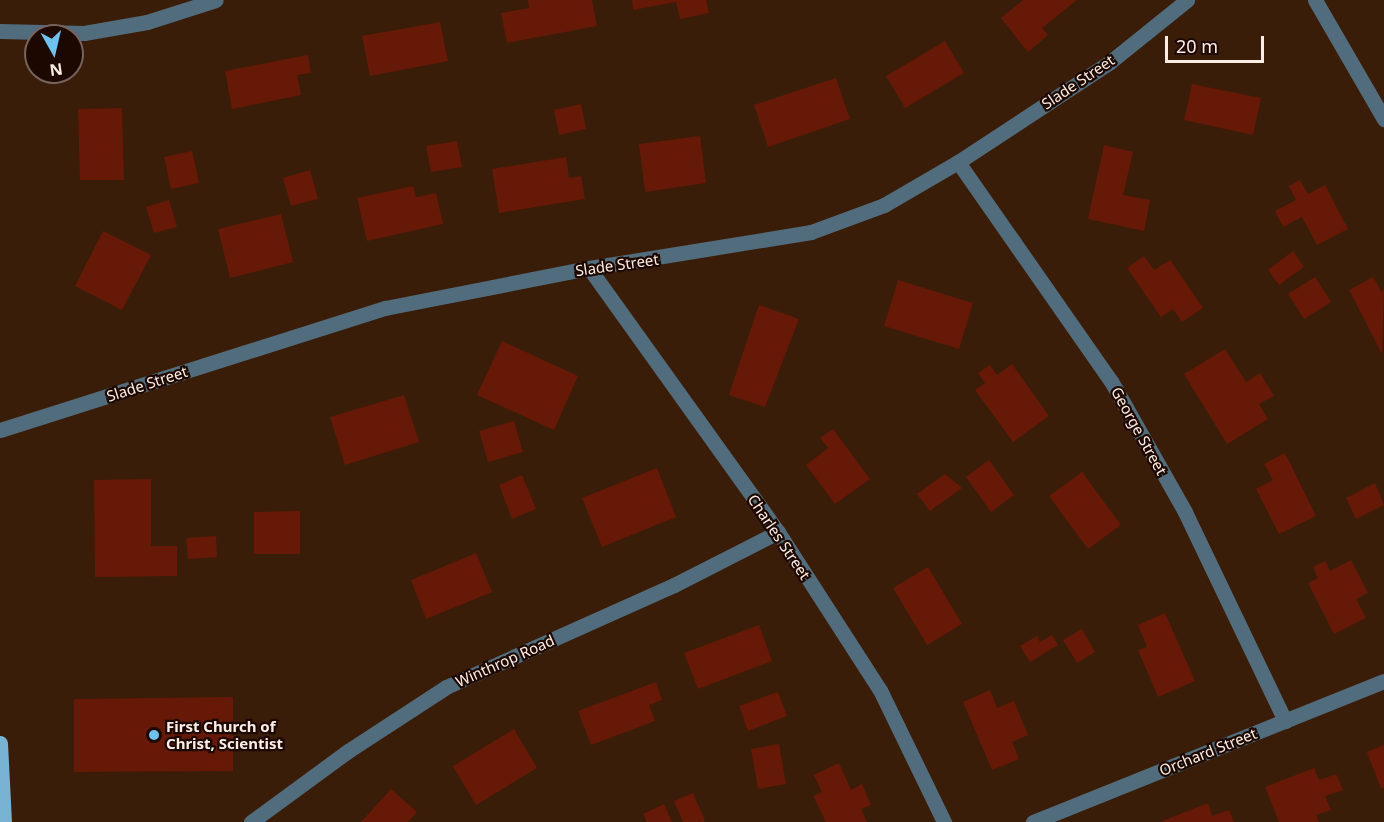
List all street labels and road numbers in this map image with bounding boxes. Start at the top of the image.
street label: Slade Street [1038,51,1118,113]
street label: Slade Street [574,250,660,280]
street label: Slade Street [104,362,190,406]
street label: George Street [1107,384,1171,478]
street label: Charles Street [744,491,814,583]
street label: Winthrop Road [453,631,557,691]
street label: Orchard Street [1157,724,1259,780]

